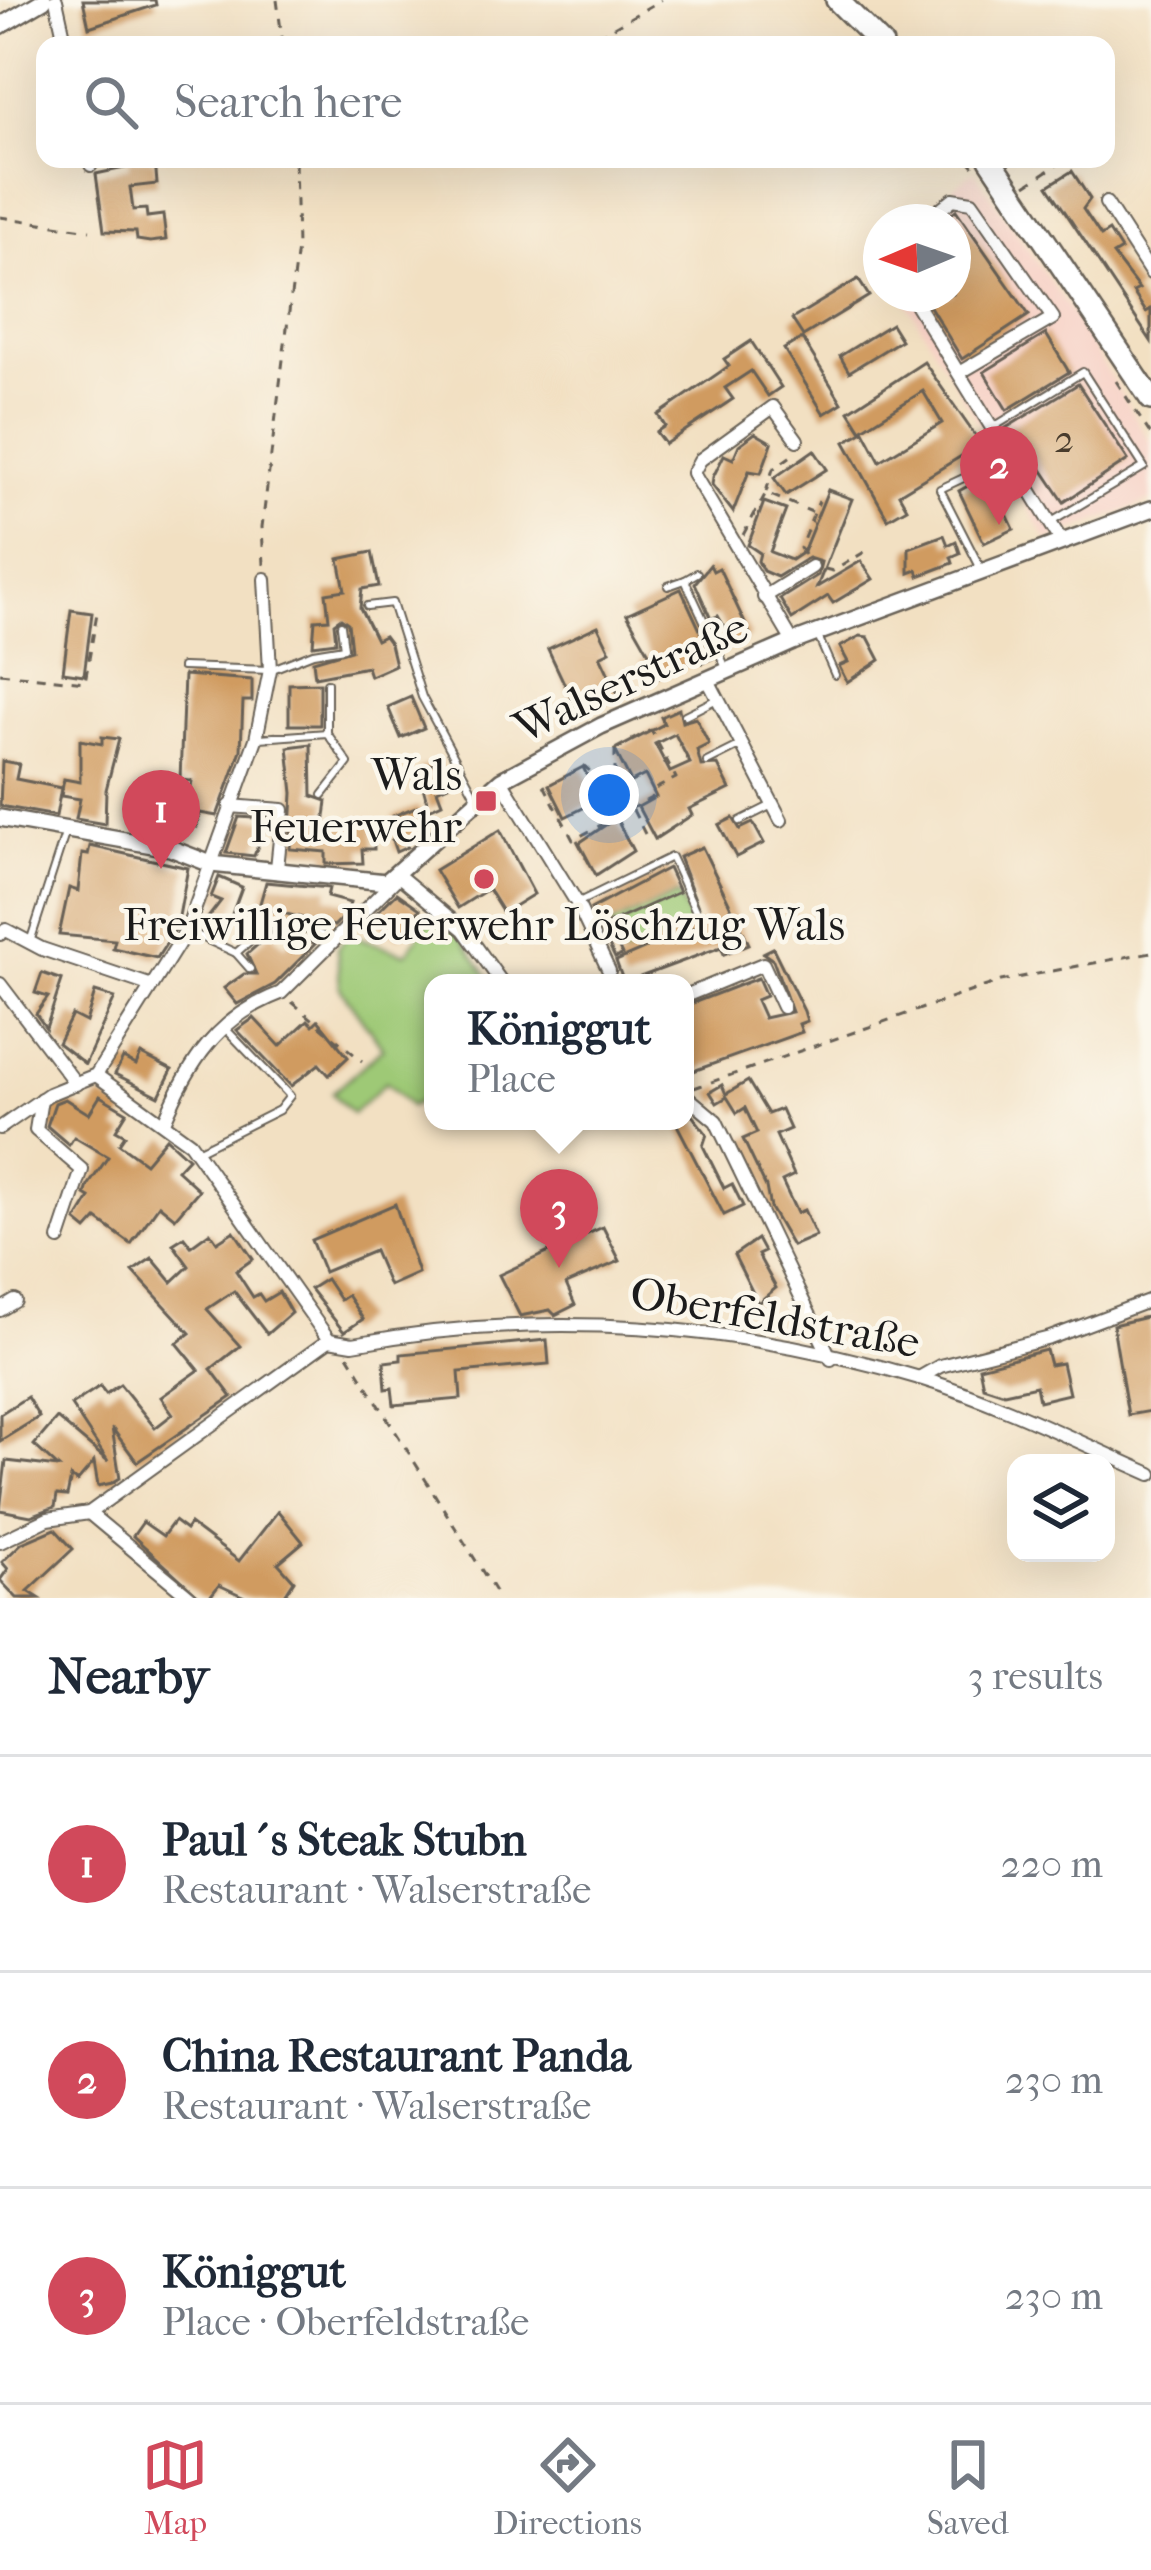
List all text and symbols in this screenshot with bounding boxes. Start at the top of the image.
search box [36,36,1115,168]
icon: search [78,69,144,135]
text: Search here [174,76,402,129]
north arrow [863,204,971,312]
house number: 2 [1054,416,1074,462]
pin: 2 [960,426,1038,525]
street label: Walserstraße [505,601,756,756]
place label: Wals Feuerwehr [250,749,463,854]
your location [579,765,639,825]
pin: 1 [122,770,200,869]
marker: Wals Feuerwehr [473,788,499,814]
marker: Freiwillige Feuerwehr Löschzug Wals [471,866,497,892]
place label: Freiwillige Feuerwehr Löschzug Wals [123,899,845,952]
popup [424,974,694,1130]
text: Königgut [467,1003,651,1056]
text: Place [467,1056,556,1102]
pin: 3 [520,1169,598,1268]
street label: Oberfeldstraße [626,1266,924,1370]
map controls [1007,1454,1115,1562]
button: layers [1007,1454,1115,1562]
text: Nearby [48,1646,209,1706]
text: 3 results [968,1653,1103,1699]
text: Paul´s Steak Stubn [162,1814,527,1867]
text: 1 [80,1841,94,1887]
text: 220 m [1001,1841,1103,1887]
text: Restaurant · Walserstraße [162,1867,591,1913]
text: China Restaurant Panda [162,2030,631,2083]
text: 2 [77,2057,97,2103]
text: 230 m [1005,2057,1103,2103]
text: Restaurant · Walserstraße [162,2083,591,2129]
text: Königgut [162,2246,346,2299]
text: 3 [79,2273,95,2319]
text: 230 m [1005,2273,1103,2319]
text: Place · Oberfeldstraße [162,2299,529,2345]
tab: Map [142,2432,208,2543]
tab: Directions [493,2432,642,2543]
tab: Saved [927,2432,1009,2543]

